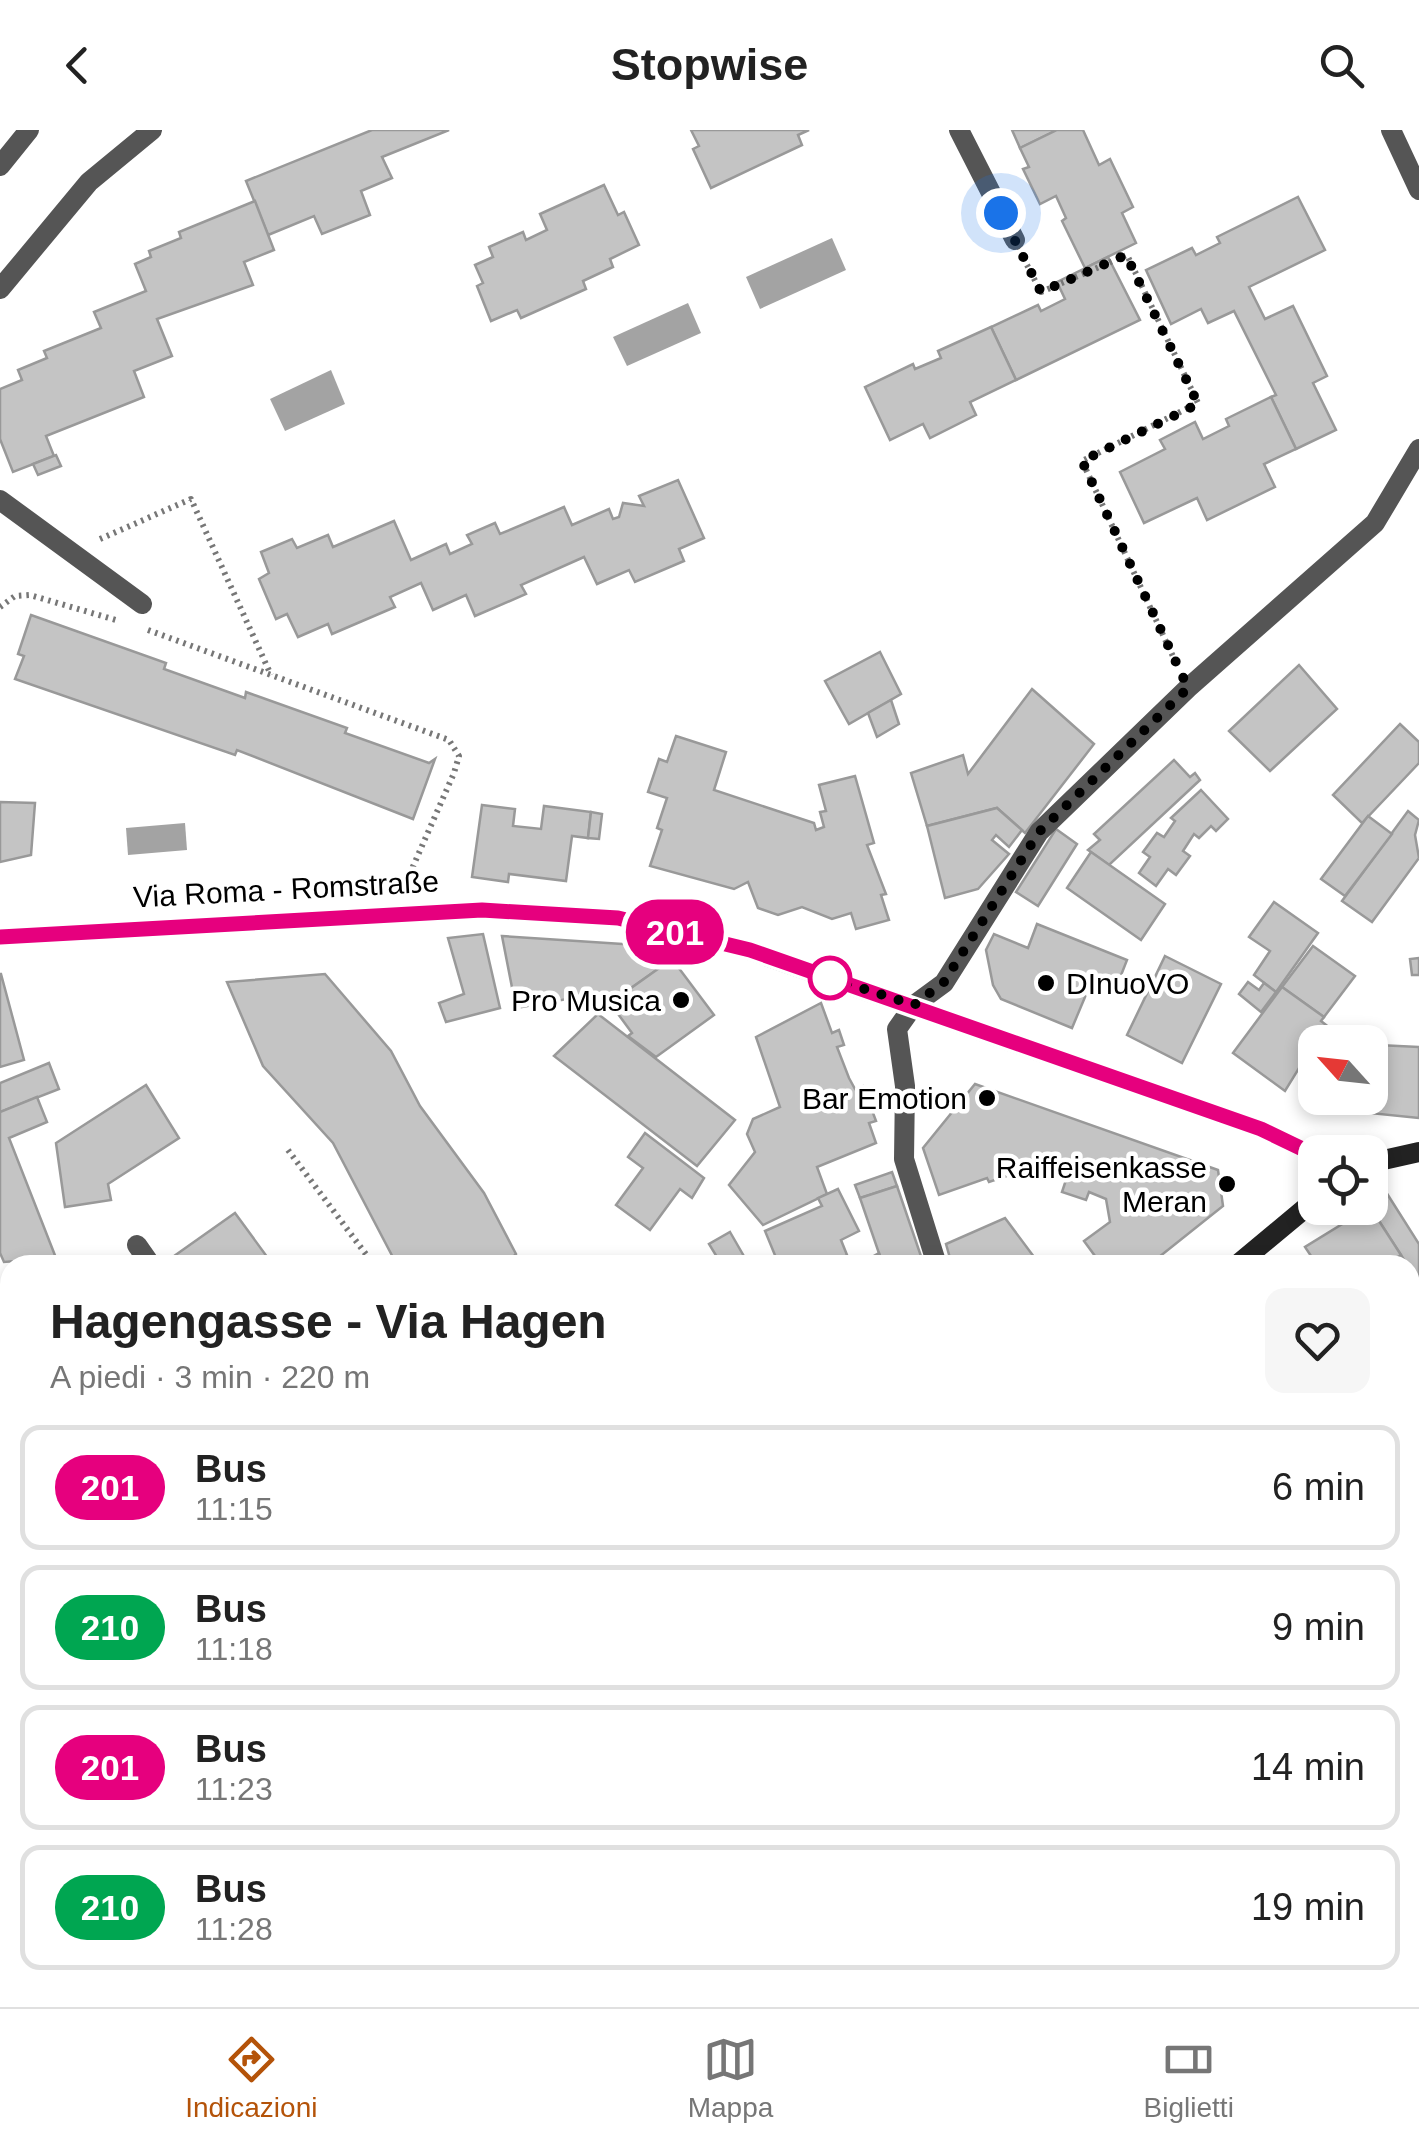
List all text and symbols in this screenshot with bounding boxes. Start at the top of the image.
icon: back [50,38,105,93]
icon: search [1314,38,1369,93]
text: Stopwise [611,39,808,90]
your location [976,188,1026,238]
street label: Via Roma - Romstraße [132,865,440,913]
line badge: 201 [618,900,732,964]
text: 201 [646,913,704,952]
unlabelled marker [809,957,851,999]
place label: DInuoVO [1066,967,1189,1000]
marker: DInuoVO [1035,972,1057,994]
place label: Pro Musica [511,984,661,1017]
marker: Pro Musica [670,989,692,1011]
north arrow [1298,1025,1388,1115]
map controls [1298,1025,1388,1225]
place label: Bar Emotion [802,1082,967,1115]
marker: Bar Emotion [976,1087,998,1109]
button: locate [1298,1135,1388,1225]
place label: Raiffeisenkasse Meran [996,1151,1207,1218]
marker: Raiffeisenkasse Meran [1216,1173,1238,1195]
button: heart [1265,1288,1370,1393]
text: Hagengasse - Via Hagen [50,1295,607,1348]
text: A piedi · 3 min · 220 m [50,1359,370,1395]
text: Bus [195,1448,267,1490]
text: 6 min [1272,1466,1365,1508]
text: 201 [81,1468,139,1507]
text: 11:15 [195,1491,273,1527]
text: Bus [195,1588,267,1630]
text: 9 min [1272,1606,1365,1648]
text: 210 [81,1608,139,1647]
text: 11:18 [195,1631,273,1667]
text: Bus [195,1728,267,1770]
text: 14 min [1251,1746,1365,1788]
text: 201 [81,1748,139,1787]
text: 11:23 [195,1771,273,1807]
text: Bus [195,1868,267,1910]
text: 19 min [1251,1886,1365,1928]
text: 210 [81,1888,139,1927]
text: 11:28 [195,1911,273,1947]
tab: Indicazioni [185,2032,317,2124]
tab: Mappa [688,2032,773,2124]
tab: Biglietti [1144,2032,1234,2124]

